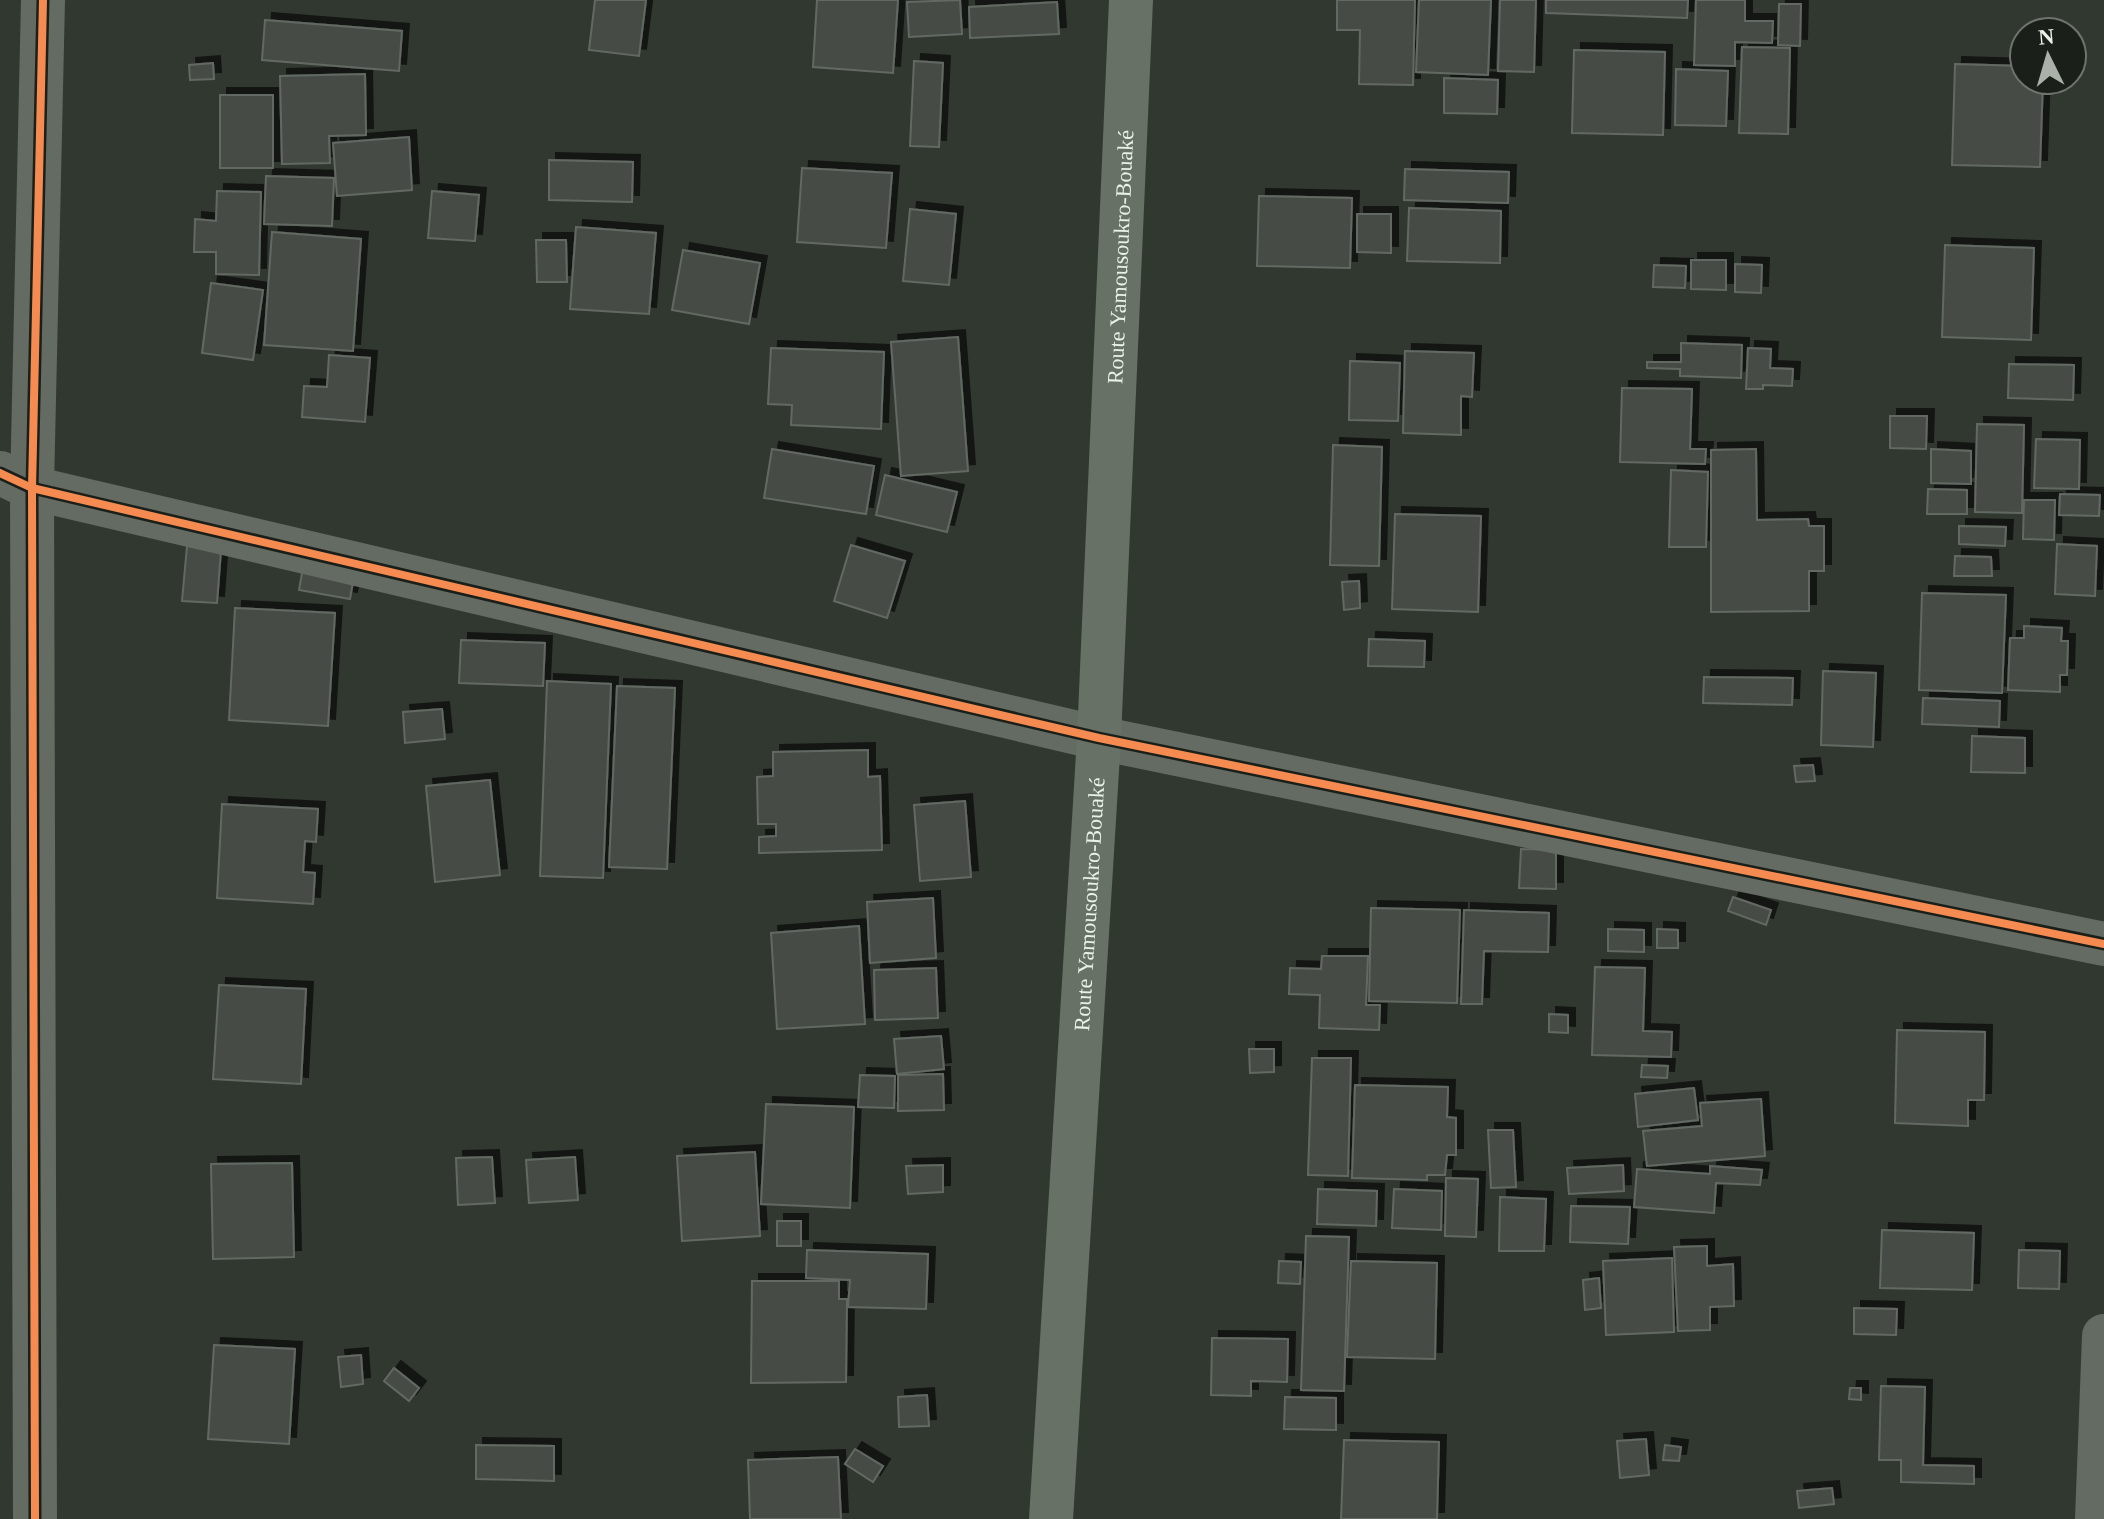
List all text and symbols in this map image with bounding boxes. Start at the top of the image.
north arrow [2008,16,2088,96]
text: N [2037,23,2055,50]
street label: Route Yamousoukro-Bouaké [1102,129,1138,384]
street label: Route Yamousoukro-Bouaké [1069,776,1109,1032]

